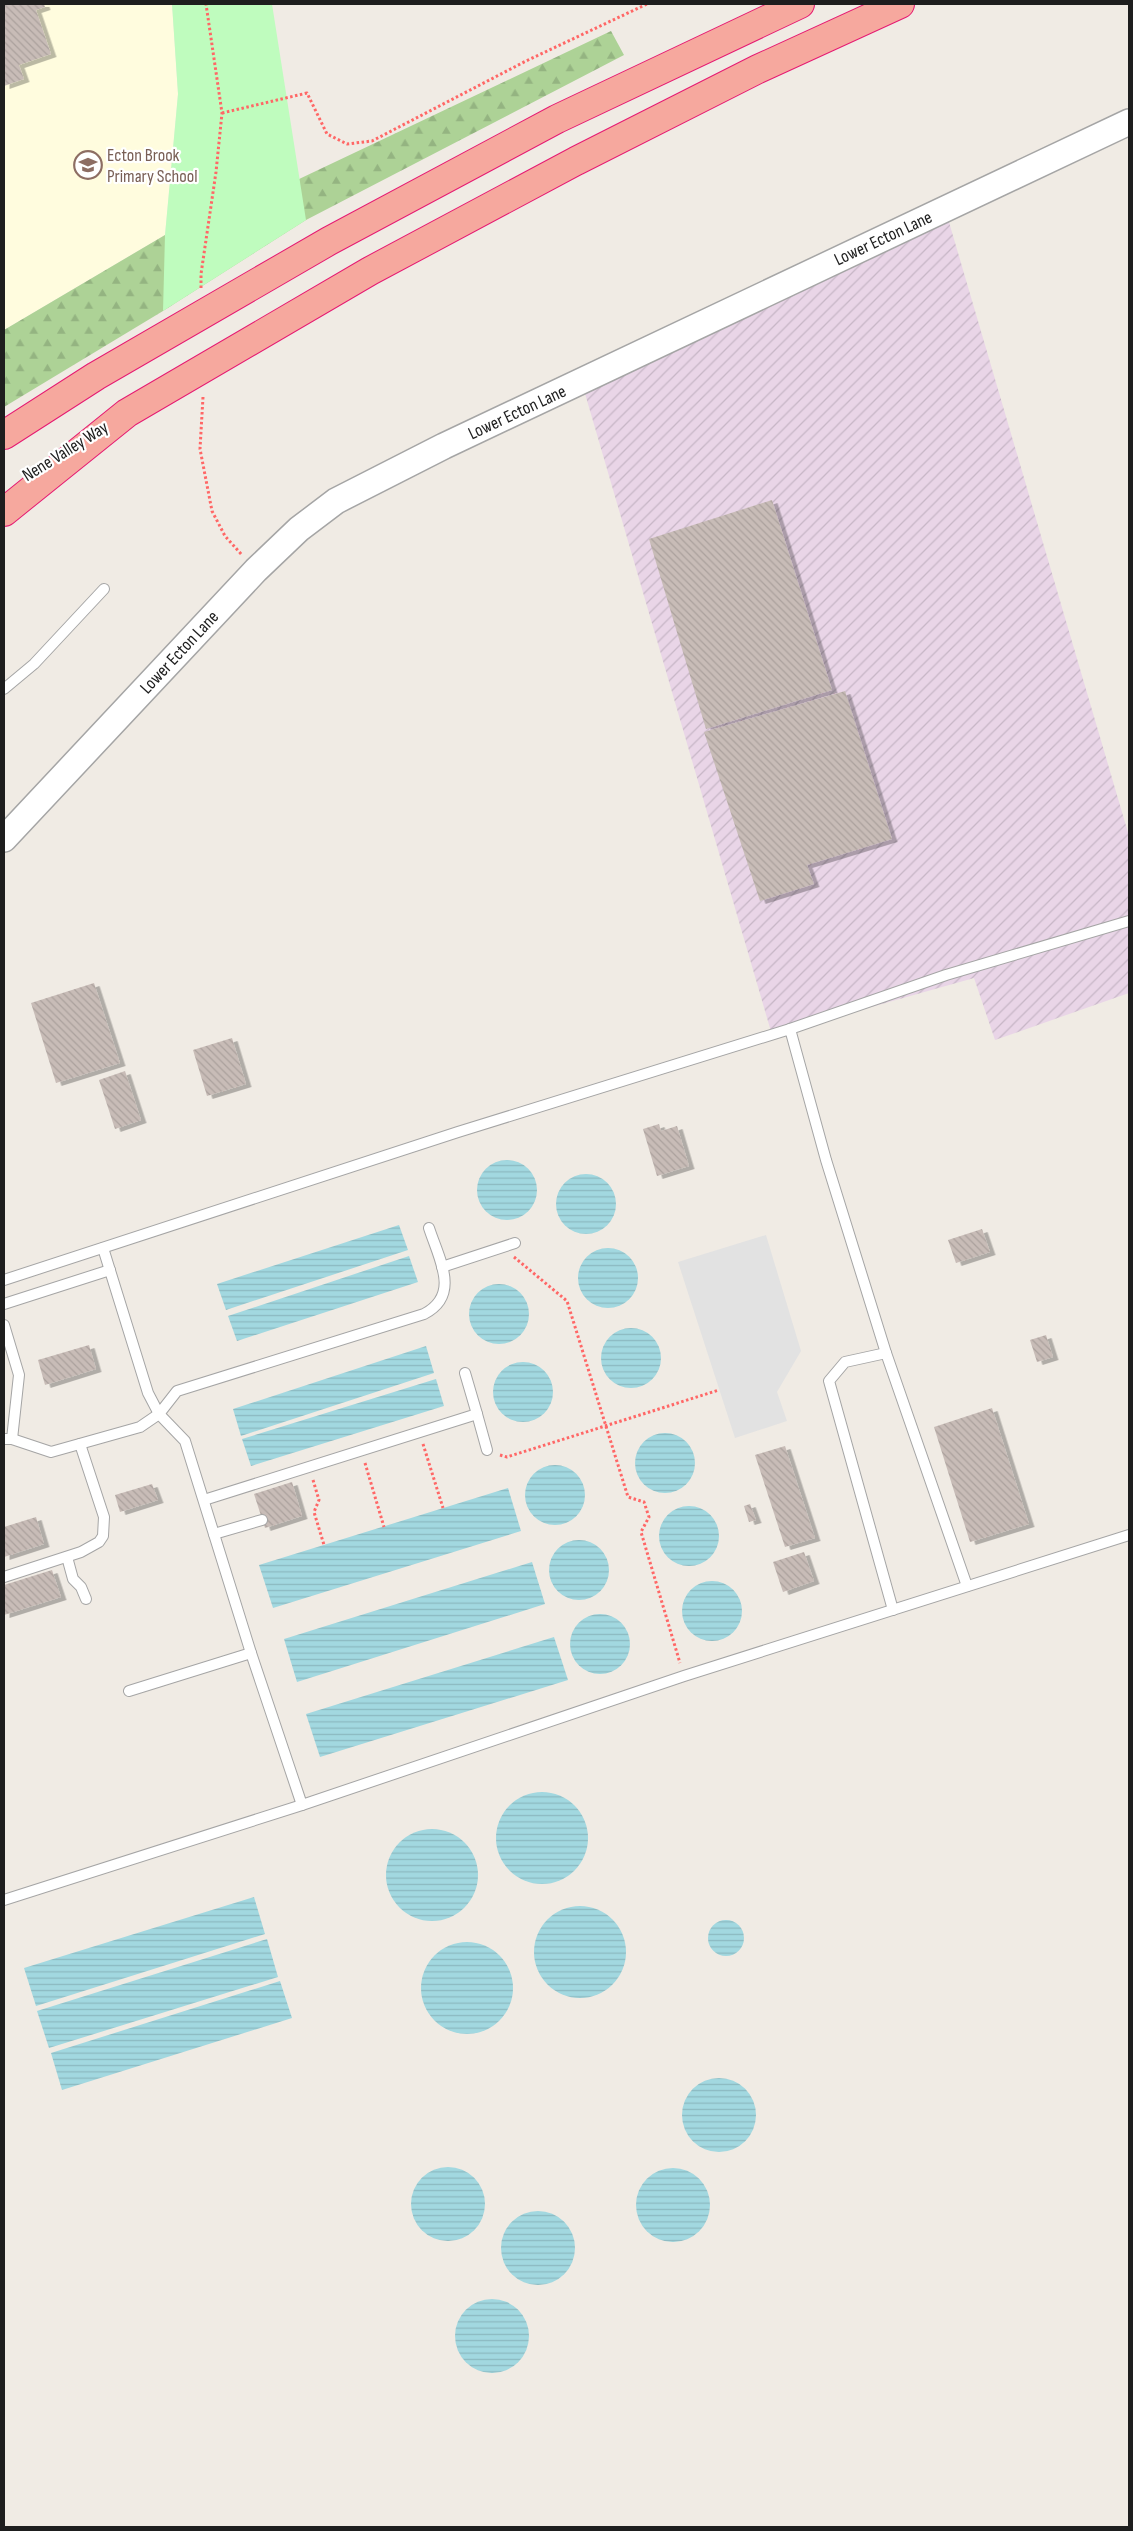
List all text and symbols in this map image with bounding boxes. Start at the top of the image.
place label: Ecton Brook Primary School [107,145,198,187]
school or university icon: Ecton Brook Primary School [73,150,103,180]
street label: Lower Ecton Lane [831,207,935,270]
street label: Lower Ecton Lane [465,381,569,444]
street label: Nene Valley Way [18,417,112,486]
street label: Lower Ecton Lane [136,607,223,698]

